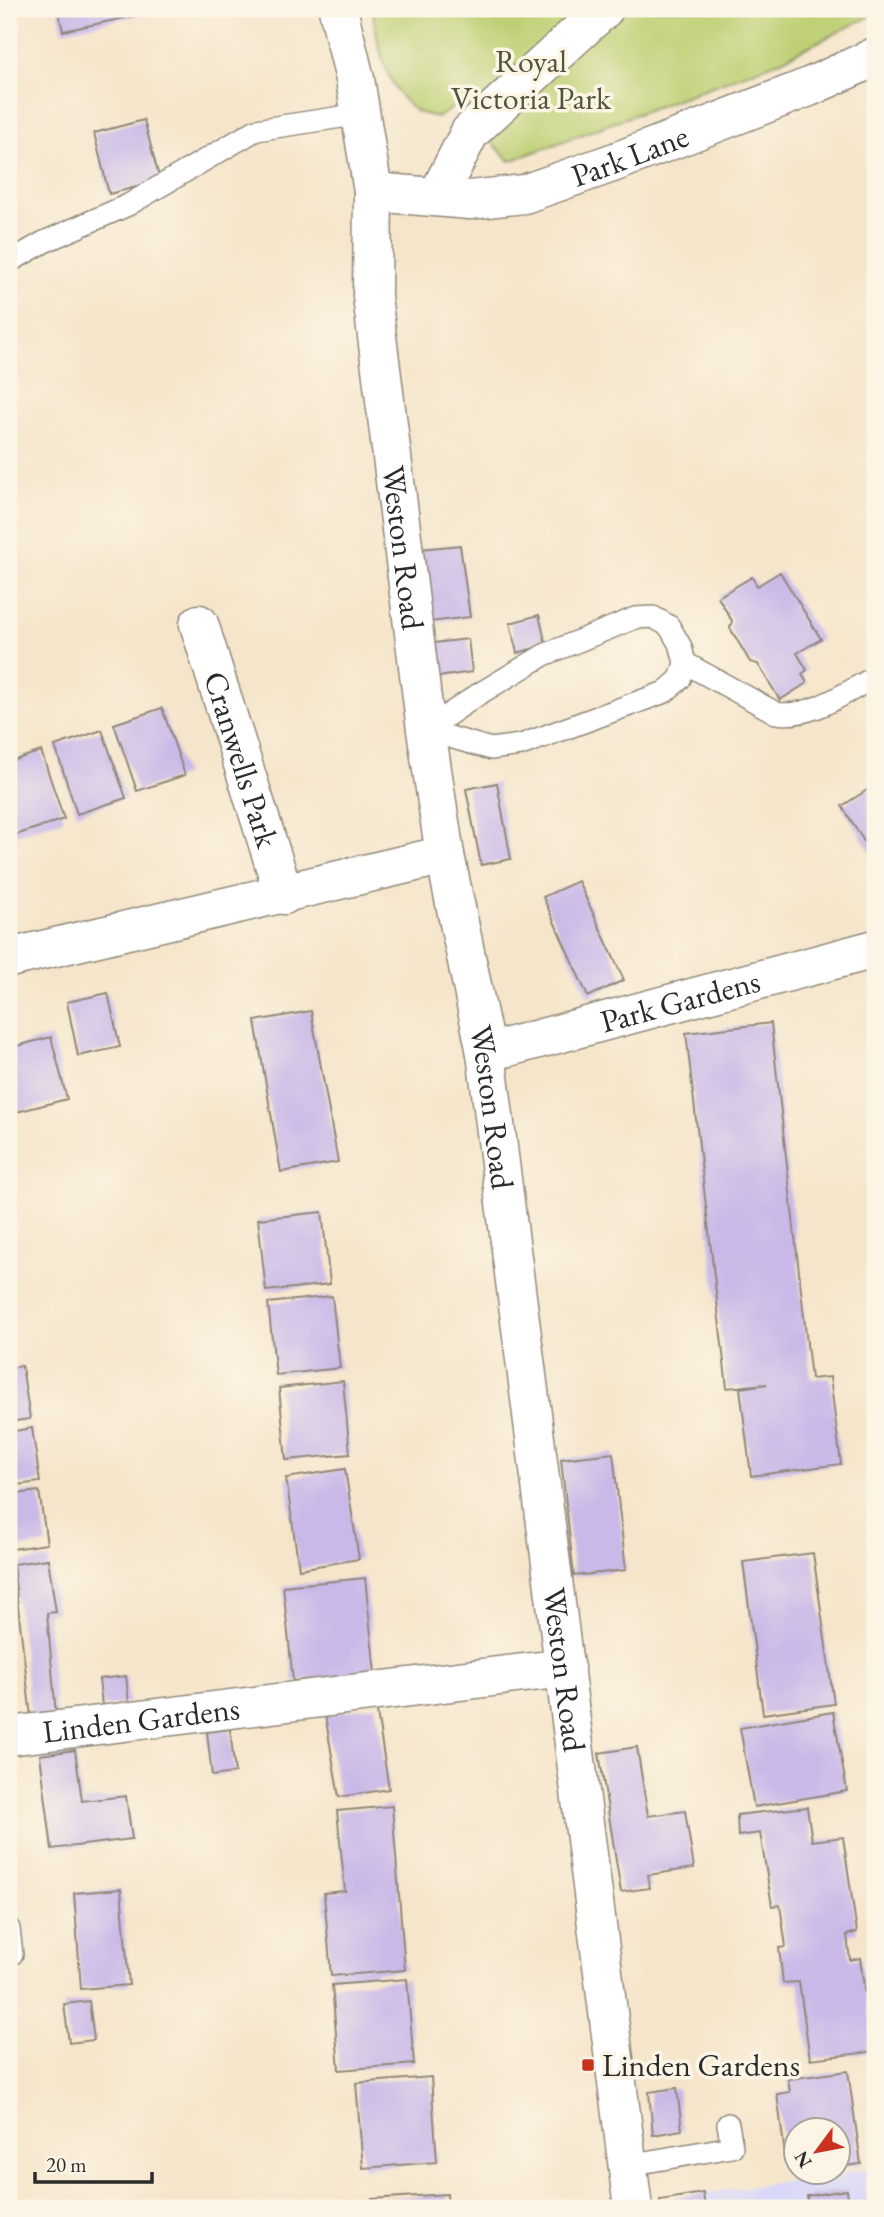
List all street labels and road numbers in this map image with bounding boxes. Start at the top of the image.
street label: Park Lane [566,115,694,197]
street label: Weston Road [372,463,434,633]
street label: Cranwells Park [194,666,289,854]
street label: Park Gardens [596,960,765,1043]
street label: Weston Road [460,1021,524,1192]
street label: Weston Road [533,1585,596,1755]
street label: Linden Gardens [40,1687,242,1753]

